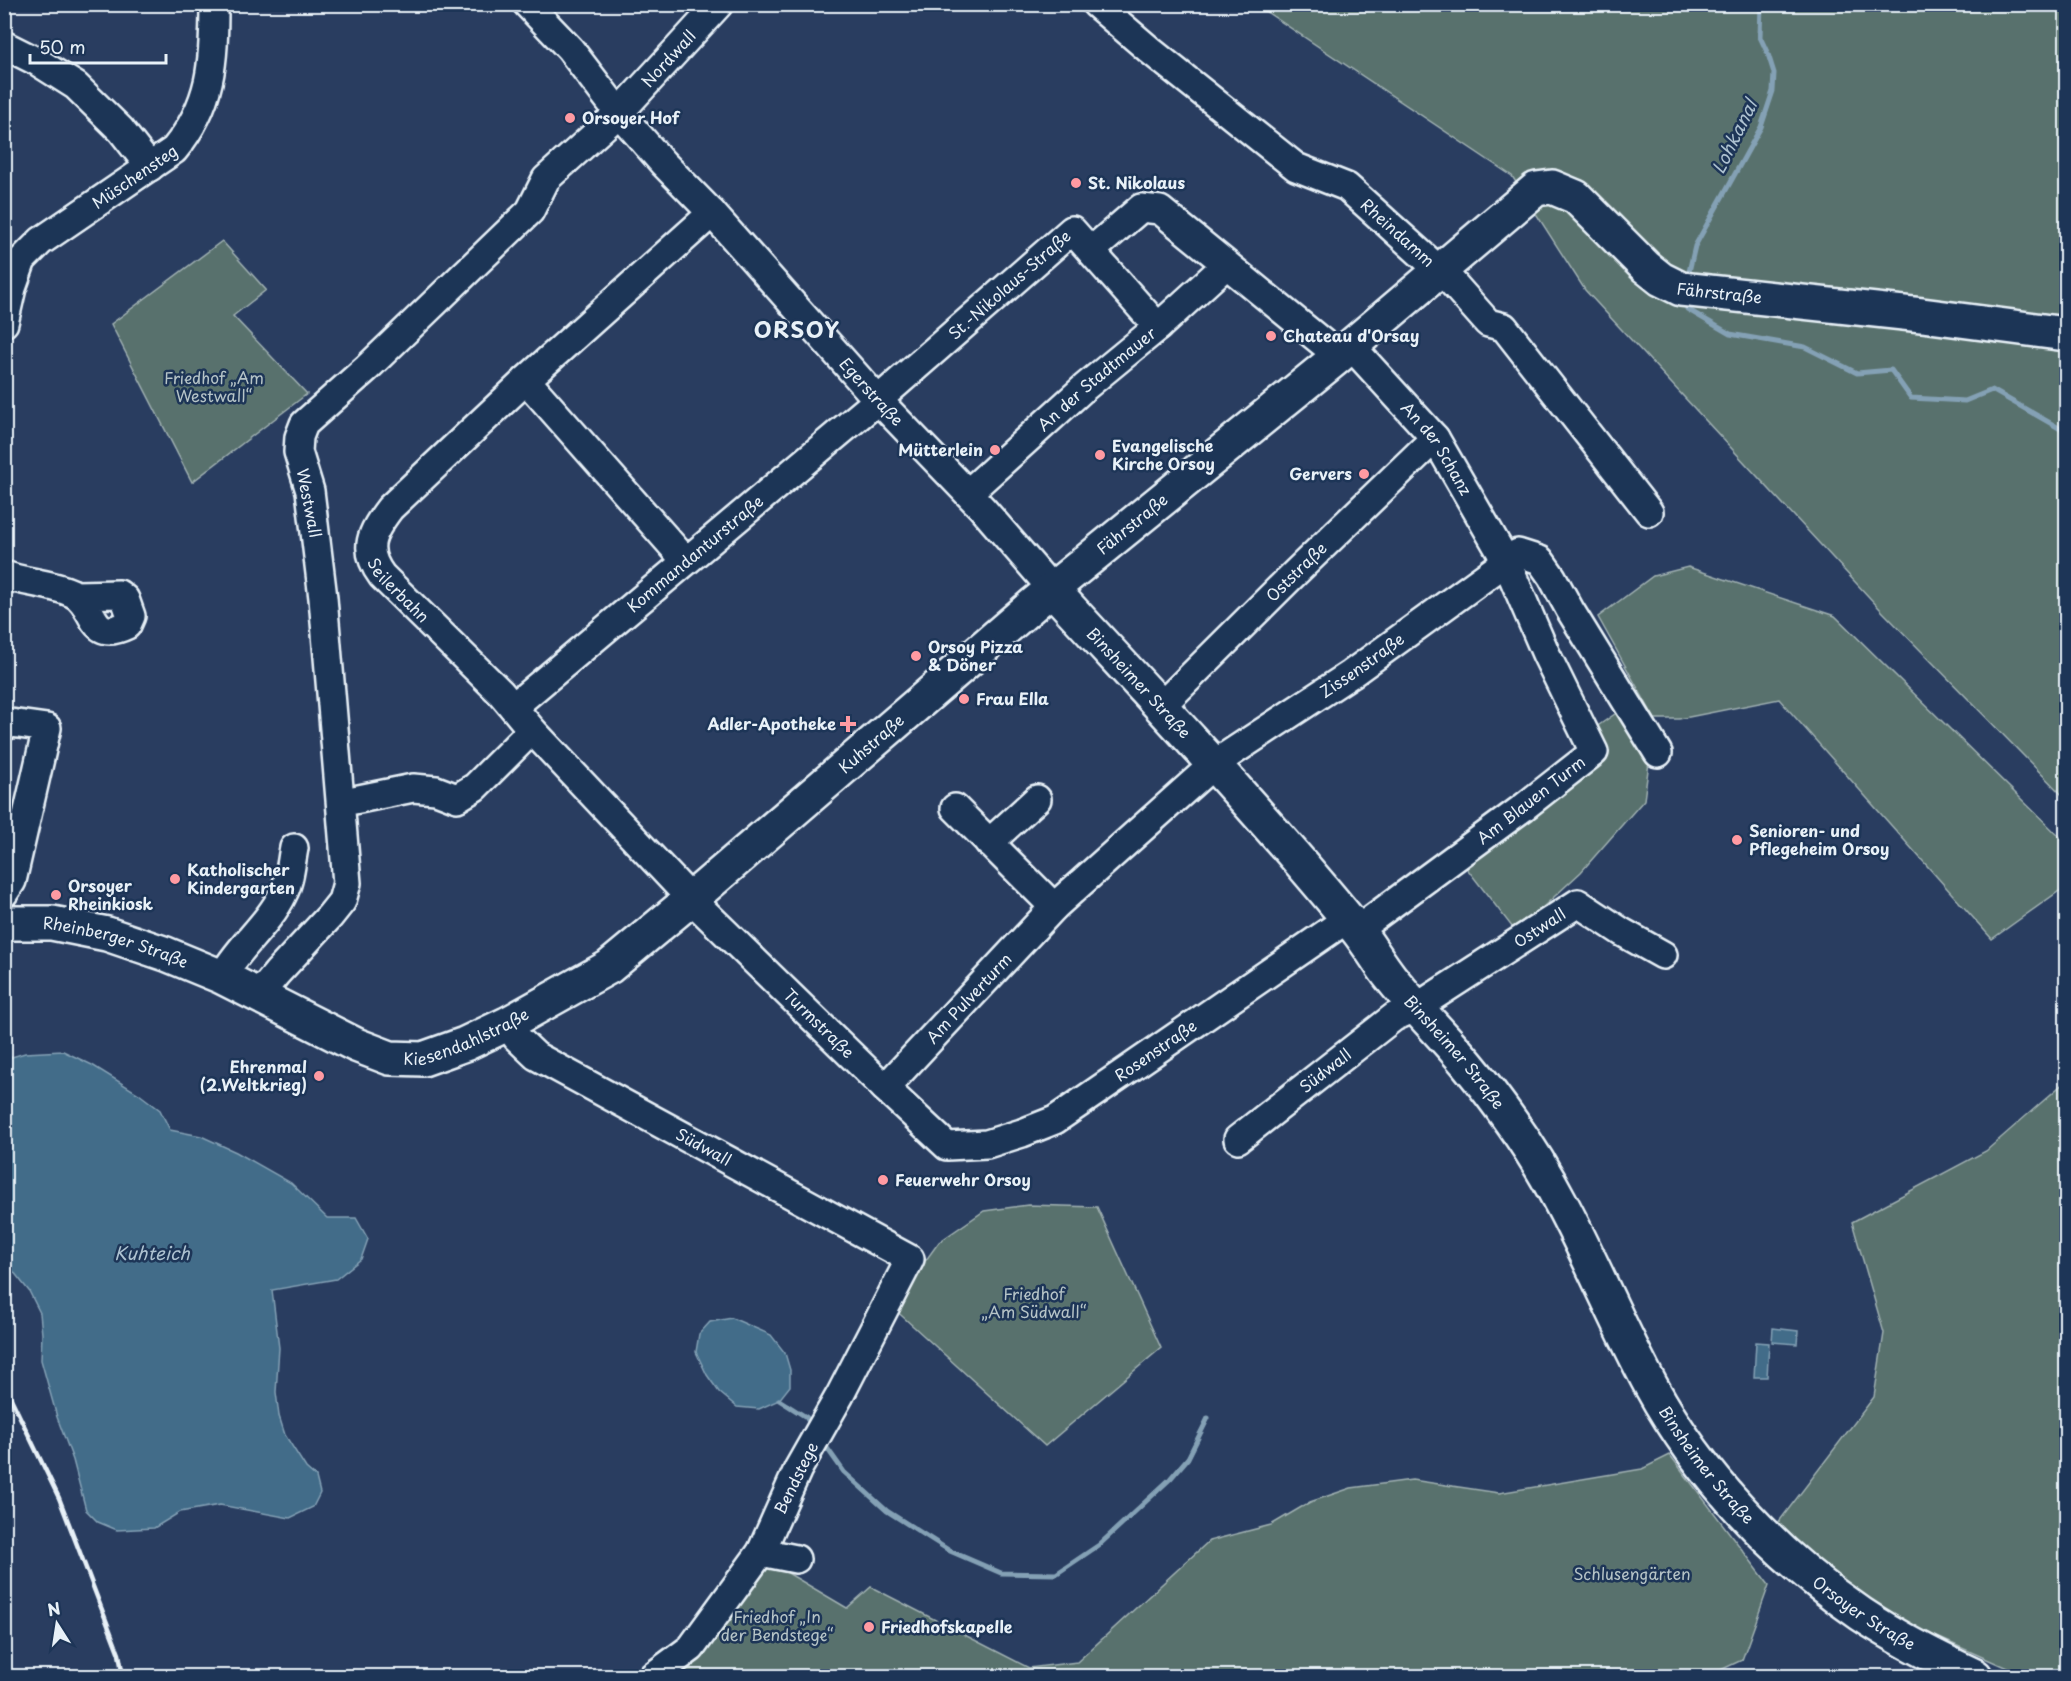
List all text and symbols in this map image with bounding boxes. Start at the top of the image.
street label: Nordwall [635,24,701,92]
scale bar [30,27,166,65]
text: 50 m [39,33,86,60]
water label: Lohkanal [1704,92,1765,178]
place label: Orsoyer Hof [582,105,681,129]
marker: Orsoyer Hof [563,111,577,125]
street label: Müschensteg [86,138,182,214]
place label: St. Nikolaus [1088,170,1185,194]
marker: St. Nikolaus [1069,176,1083,190]
street label: Rheindamm [1356,192,1441,272]
street label: St.-Nikolaus-Straße [943,224,1075,344]
street label: Fährstraße [1675,276,1763,309]
district label: ORSOY [754,312,840,345]
street label: An der Stadtmauer [1031,320,1161,436]
place label: Chateau d'Orsay [1283,323,1419,347]
marker: Chateau d'Orsay [1264,329,1278,343]
street label: Egerstraße [835,352,910,431]
park label: Friedhof „Am Westwall“ [164,365,264,407]
street label: An der Schanz [1396,396,1479,500]
place label: Evangelische Kirche Orsoy [1112,433,1215,475]
place label: Mütterlein [898,437,983,461]
marker: Mütterlein [988,443,1002,457]
marker: Evangelische Kirche Orsoy [1093,448,1107,462]
place label: Gervers [1289,461,1352,485]
street label: Westwall [292,466,328,539]
marker: Gervers [1357,467,1371,481]
street label: Fährstraße [1091,487,1172,560]
street label: Kommandanturstraße [621,489,768,617]
street label: Oststraße [1260,536,1331,607]
street label: Seilerbahn [362,554,435,627]
street label: Binsheimer Straße [1082,621,1197,743]
street label: Zissenstraße [1314,626,1409,703]
place label: Orsoy Pizza & Döner [928,634,1023,676]
marker: Orsoy Pizza & Döner [909,649,923,663]
place label: Frau Ella [976,686,1049,710]
marker: Frau Ella [957,692,971,706]
street label: Kuhstraße [833,708,909,778]
place label: Adler-Apotheke [706,711,836,735]
marker: Adler-Apotheke [841,717,855,731]
street label: Am Blauen Turm [1471,749,1590,849]
place label: Senioren- und Pflegeheim Orsoy [1749,818,1889,860]
marker: Senioren- und Pflegeheim Orsoy [1730,833,1744,847]
place label: Katholischer Kindergarten [187,857,295,899]
marker: Katholischer Kindergarten [168,872,182,886]
place label: Orsoyer Rheinkiosk [68,873,154,915]
marker: Orsoyer Rheinkiosk [49,888,63,902]
street label: Ostwall [1508,901,1570,953]
street label: Rheinberger Straße [43,910,192,973]
street label: Am Pulverturm [920,947,1017,1048]
street label: Turmstraße [778,982,860,1063]
street label: Binsheimer Straße [1399,989,1511,1114]
street label: Kiesendahlstraße [403,1001,533,1070]
street label: Rosenstraße [1109,1013,1201,1087]
street label: Südwall [1294,1042,1356,1098]
place label: Ehrenmal (2.Weltkrieg) [200,1054,307,1096]
marker: Ehrenmal (2.Weltkrieg) [312,1069,326,1083]
street label: Südwall [672,1121,736,1171]
place label: Feuerwehr Orsoy [895,1167,1031,1191]
marker: Feuerwehr Orsoy [876,1173,890,1187]
water label: Kuhteich [114,1239,190,1266]
park label: Friedhof „Am Südwall“ [982,1281,1087,1323]
street label: Binsheimer Straße [1654,1401,1761,1529]
street label: Bendstege [767,1437,823,1518]
park label: Schlusengärten [1573,1561,1691,1585]
street label: Orsoyer Straße [1808,1569,1920,1655]
north arrow [27,1594,87,1654]
text: N [45,1595,62,1621]
park label: Friedhof „In der Bendstege“ [721,1604,834,1646]
place label: Friedhofskapelle [881,1614,1013,1638]
marker: Friedhofskapelle [862,1620,876,1634]

